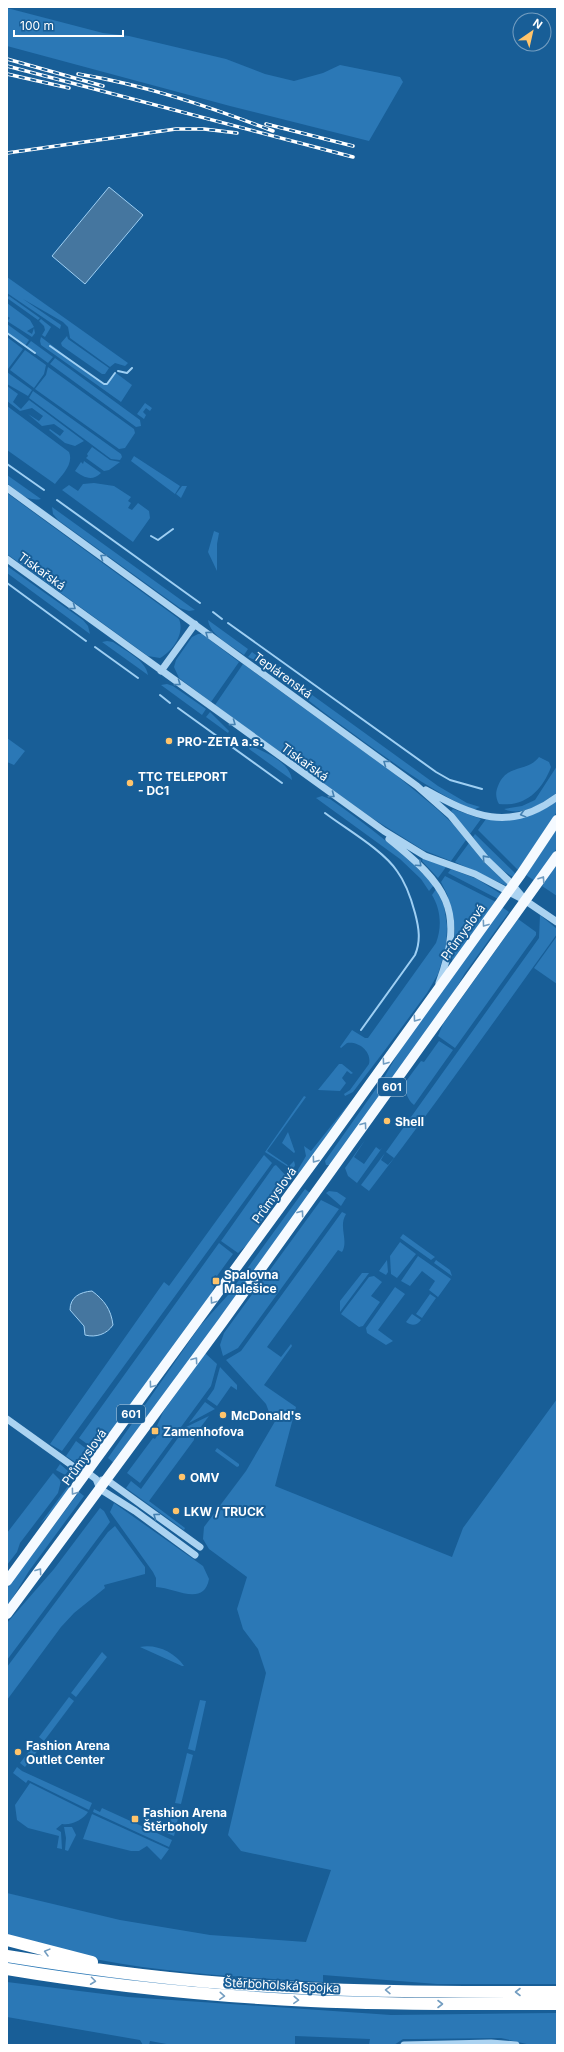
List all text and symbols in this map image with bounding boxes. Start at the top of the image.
scale bar [14,12,123,38]
north arrow [512,12,552,52]
text: N [530,16,545,32]
text: 100 m [20,18,54,33]
street label: Tiskařská [16,549,68,593]
one-way arrow [100,555,107,562]
one-way arrow [68,602,75,609]
one-way arrow [205,631,212,639]
street label: Teplárenská [251,649,315,701]
one-way arrow [174,678,181,686]
one-way arrow [229,718,236,726]
place label: PRO-ZETA a.s. [177,734,263,749]
marker: PRO-ZETA a.s. [164,736,174,746]
street label: Tiskařská [279,740,331,784]
one-way arrow [383,761,390,768]
place label: TTC TELEPORT - DC1 [138,769,228,798]
marker: TTC TELEPORT - DC1 [125,778,135,788]
one-way arrow [328,790,335,798]
one-way arrow [519,809,526,818]
one-way arrow [482,855,490,863]
one-way arrow [414,859,422,866]
one-way arrow [537,876,544,883]
street label: Průmyslová [438,901,488,963]
one-way arrow [483,919,490,926]
one-way arrow [414,1015,421,1022]
one-way arrow [383,1058,390,1065]
road number: 601 [378,1078,406,1096]
place label: Shell [395,1114,424,1129]
marker: Shell [382,1116,392,1126]
one-way arrow [360,1123,367,1130]
one-way arrow [312,1156,320,1163]
street label: Průmyslová [249,1164,299,1226]
one-way arrow [296,1211,303,1218]
place label: Spalovna Malešice [224,1267,279,1296]
marker: Spalovna Malešice [211,1276,221,1286]
one-way arrow [211,1296,218,1303]
one-way arrow [190,1357,197,1364]
one-way arrow [150,1381,157,1388]
road number: 601 [117,1405,145,1423]
place label: McDonald's [231,1408,301,1423]
marker: McDonald's [218,1410,228,1420]
place label: Zamenhofova [163,1424,244,1439]
street label: Průmyslová [59,1426,109,1488]
marker: Zamenhofova [150,1426,160,1436]
place label: OMV [190,1470,219,1485]
marker: OMV [177,1472,187,1482]
one-way arrow [72,1487,79,1494]
place label: LKW / TRUCK [184,1504,265,1519]
marker: LKW / TRUCK [171,1506,181,1516]
one-way arrow [154,1514,161,1521]
one-way arrow [34,1569,41,1576]
place label: Fashion Arena Outlet Center [26,1738,110,1767]
marker: Fashion Arena Outlet Center [13,1747,23,1757]
place label: Fashion Arena Štěrboholy [143,1805,227,1834]
marker: Fashion Arena Štěrboholy [130,1814,140,1824]
one-way arrow [44,1948,50,1956]
street label: Štěrboholská spojka [224,1974,340,1996]
one-way arrow [90,1977,96,1986]
one-way arrow [385,1986,391,1995]
one-way arrow [515,1988,521,1996]
one-way arrow [219,1991,225,2000]
one-way arrow [293,1996,299,2005]
one-way arrow [437,2000,443,2008]

